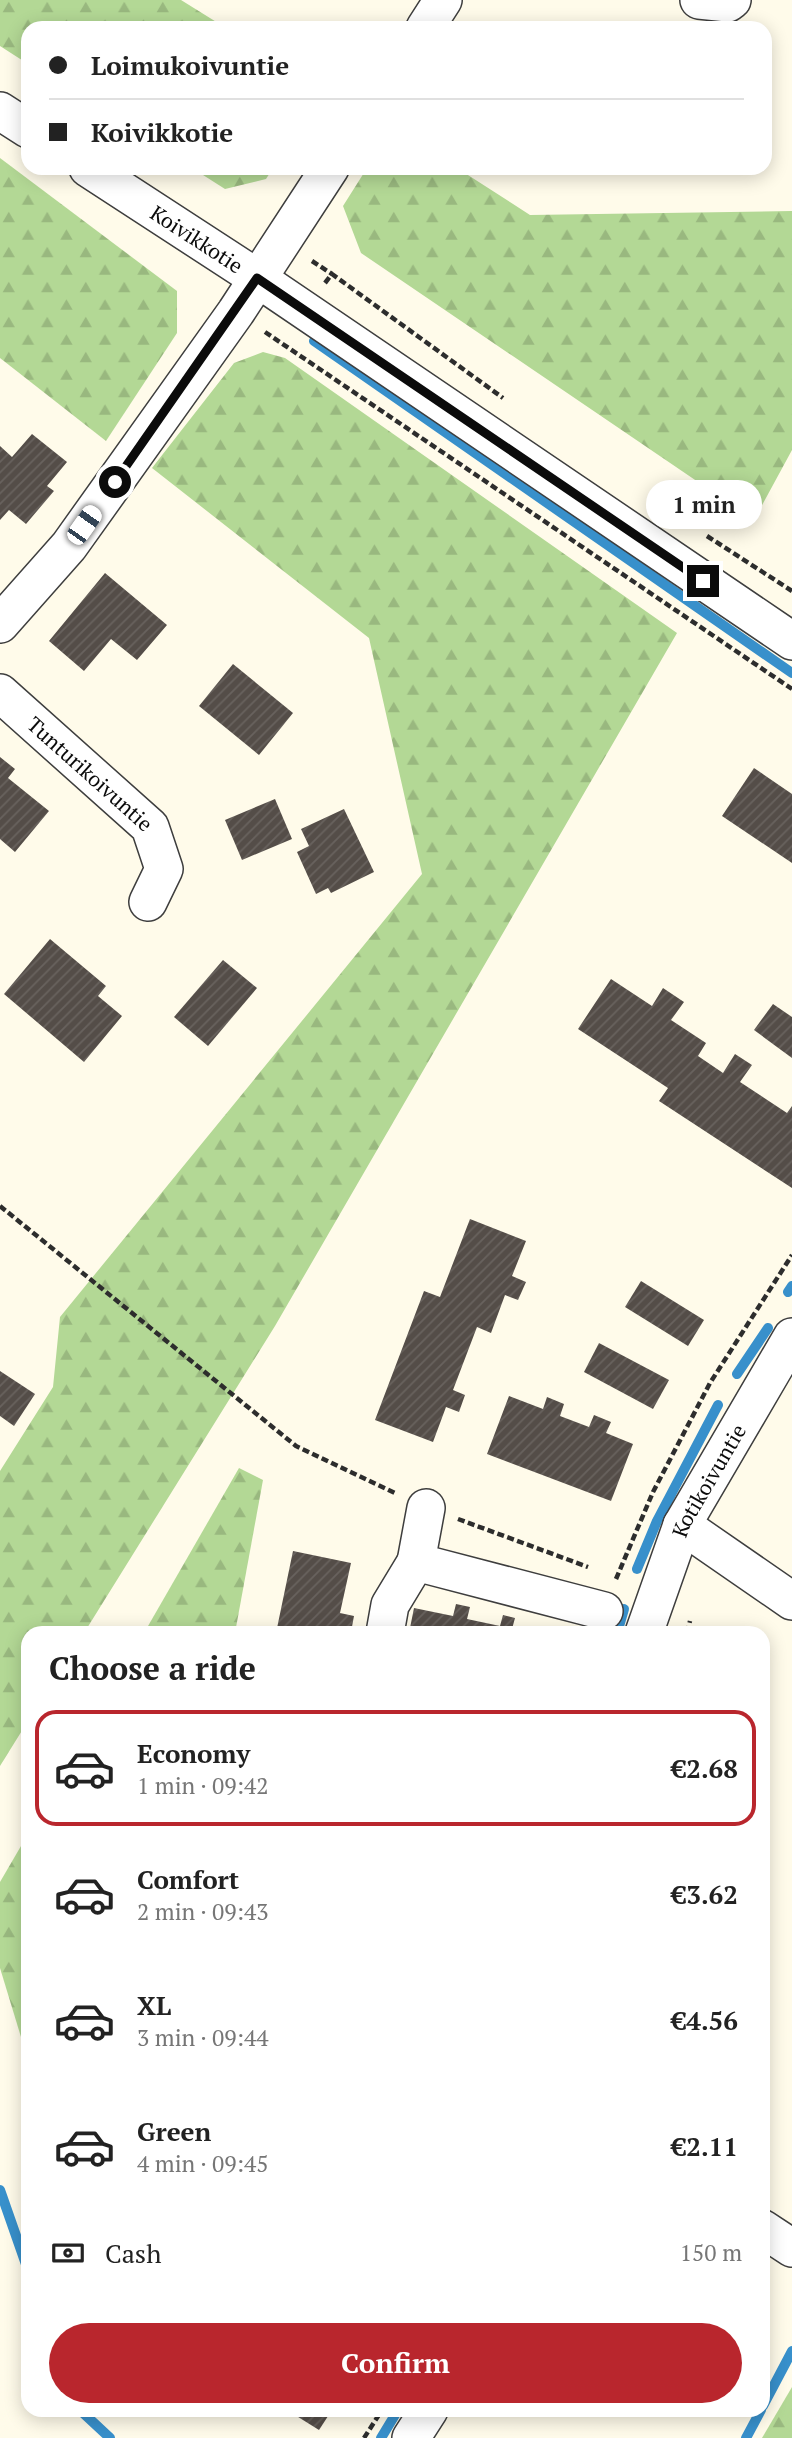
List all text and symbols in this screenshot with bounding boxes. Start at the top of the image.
text: Loimukoivuntie [91,48,289,82]
text: Koivikkotie [91,115,233,149]
street label: Koivikkotie [145,199,249,279]
route start [99,466,131,498]
callout: 1 min [645,480,761,528]
text: 1 min [673,489,735,520]
car [64,502,105,548]
route end [687,565,719,597]
street label: Tunturikoivuntie [21,710,159,837]
street label: Kotikoivuntie [665,1419,752,1541]
text: Choose a ride [49,1647,256,1689]
text: Economy [137,1736,250,1770]
icon: car [53,1737,116,1800]
text: €2.68 [672,1751,738,1785]
text: 1 min · 09:42 [137,1770,269,1801]
text: Comfort [137,1862,239,1896]
icon: car [53,1863,116,1926]
text: €3.62 [672,1877,738,1911]
text: 2 min · 09:43 [137,1896,269,1927]
text: XL [137,1988,171,2022]
icon: car [53,1989,116,2052]
text: €4.56 [672,2003,738,2037]
text: 3 min · 09:44 [137,2022,269,2053]
text: Green [137,2114,211,2148]
icon: car [53,2115,116,2178]
text: €2.11 [672,2129,738,2163]
text: 4 min · 09:45 [137,2148,269,2179]
icon: cash [49,2234,87,2272]
text: Cash [105,2236,161,2270]
text: 150 m [680,2237,742,2268]
button: Confirm [49,2323,742,2403]

